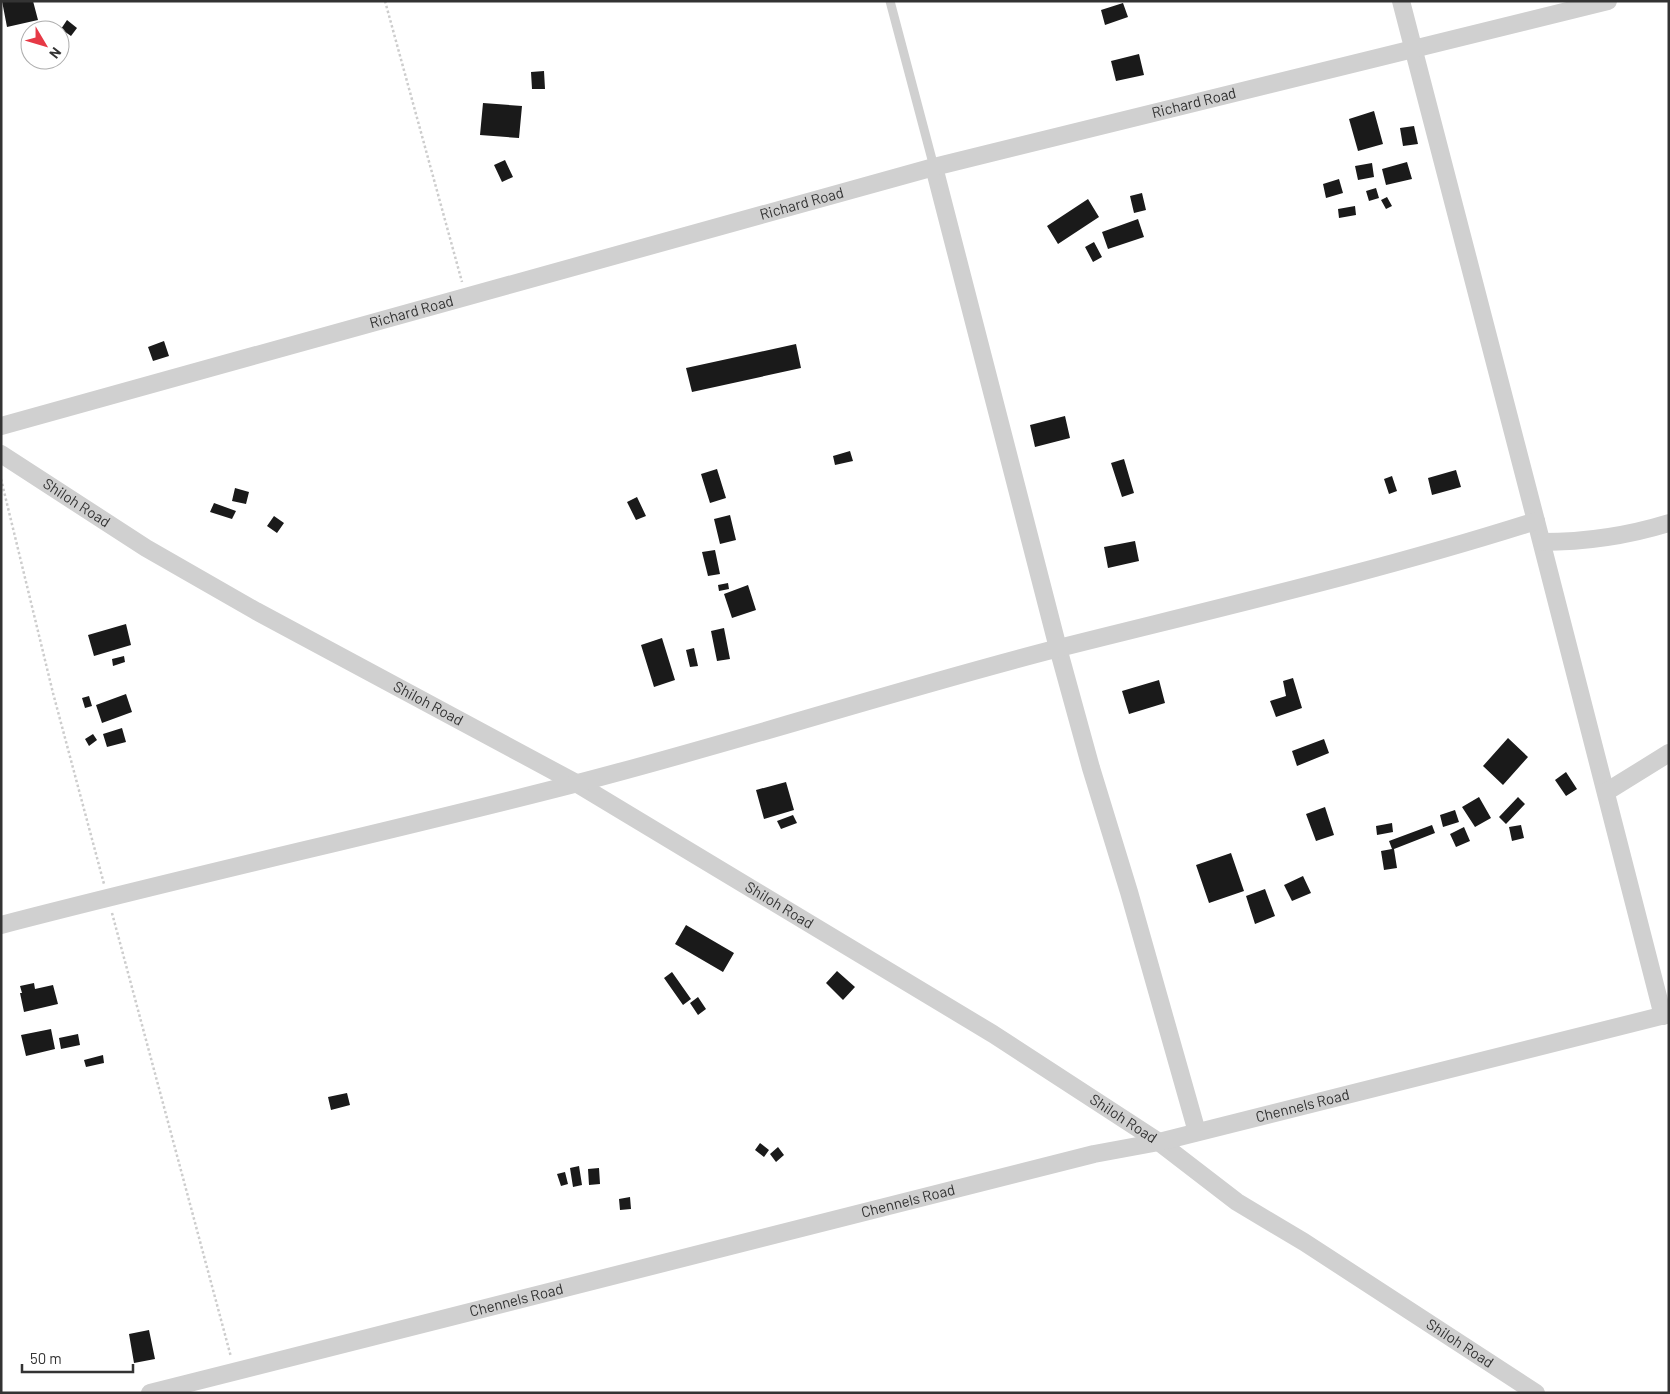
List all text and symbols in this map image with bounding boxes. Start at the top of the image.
north arrow [20,20,70,70]
text: N [46,44,65,62]
street label: Richard Road [1150,83,1238,121]
street label: Richard Road [757,183,845,223]
street label: Richard Road [367,291,455,331]
street label: Shiloh Road [40,474,114,531]
street label: Shiloh Road [391,677,467,729]
street label: Shiloh Road [742,877,817,932]
street label: Chennels Road [1254,1085,1351,1125]
street label: Shiloh Road [1087,1089,1161,1146]
street label: Chennels Road [859,1180,957,1221]
street label: Chennels Road [467,1279,565,1320]
street label: Shiloh Road [1423,1314,1497,1371]
scale bar [22,1342,134,1374]
text: 50 m [30,1349,62,1367]

